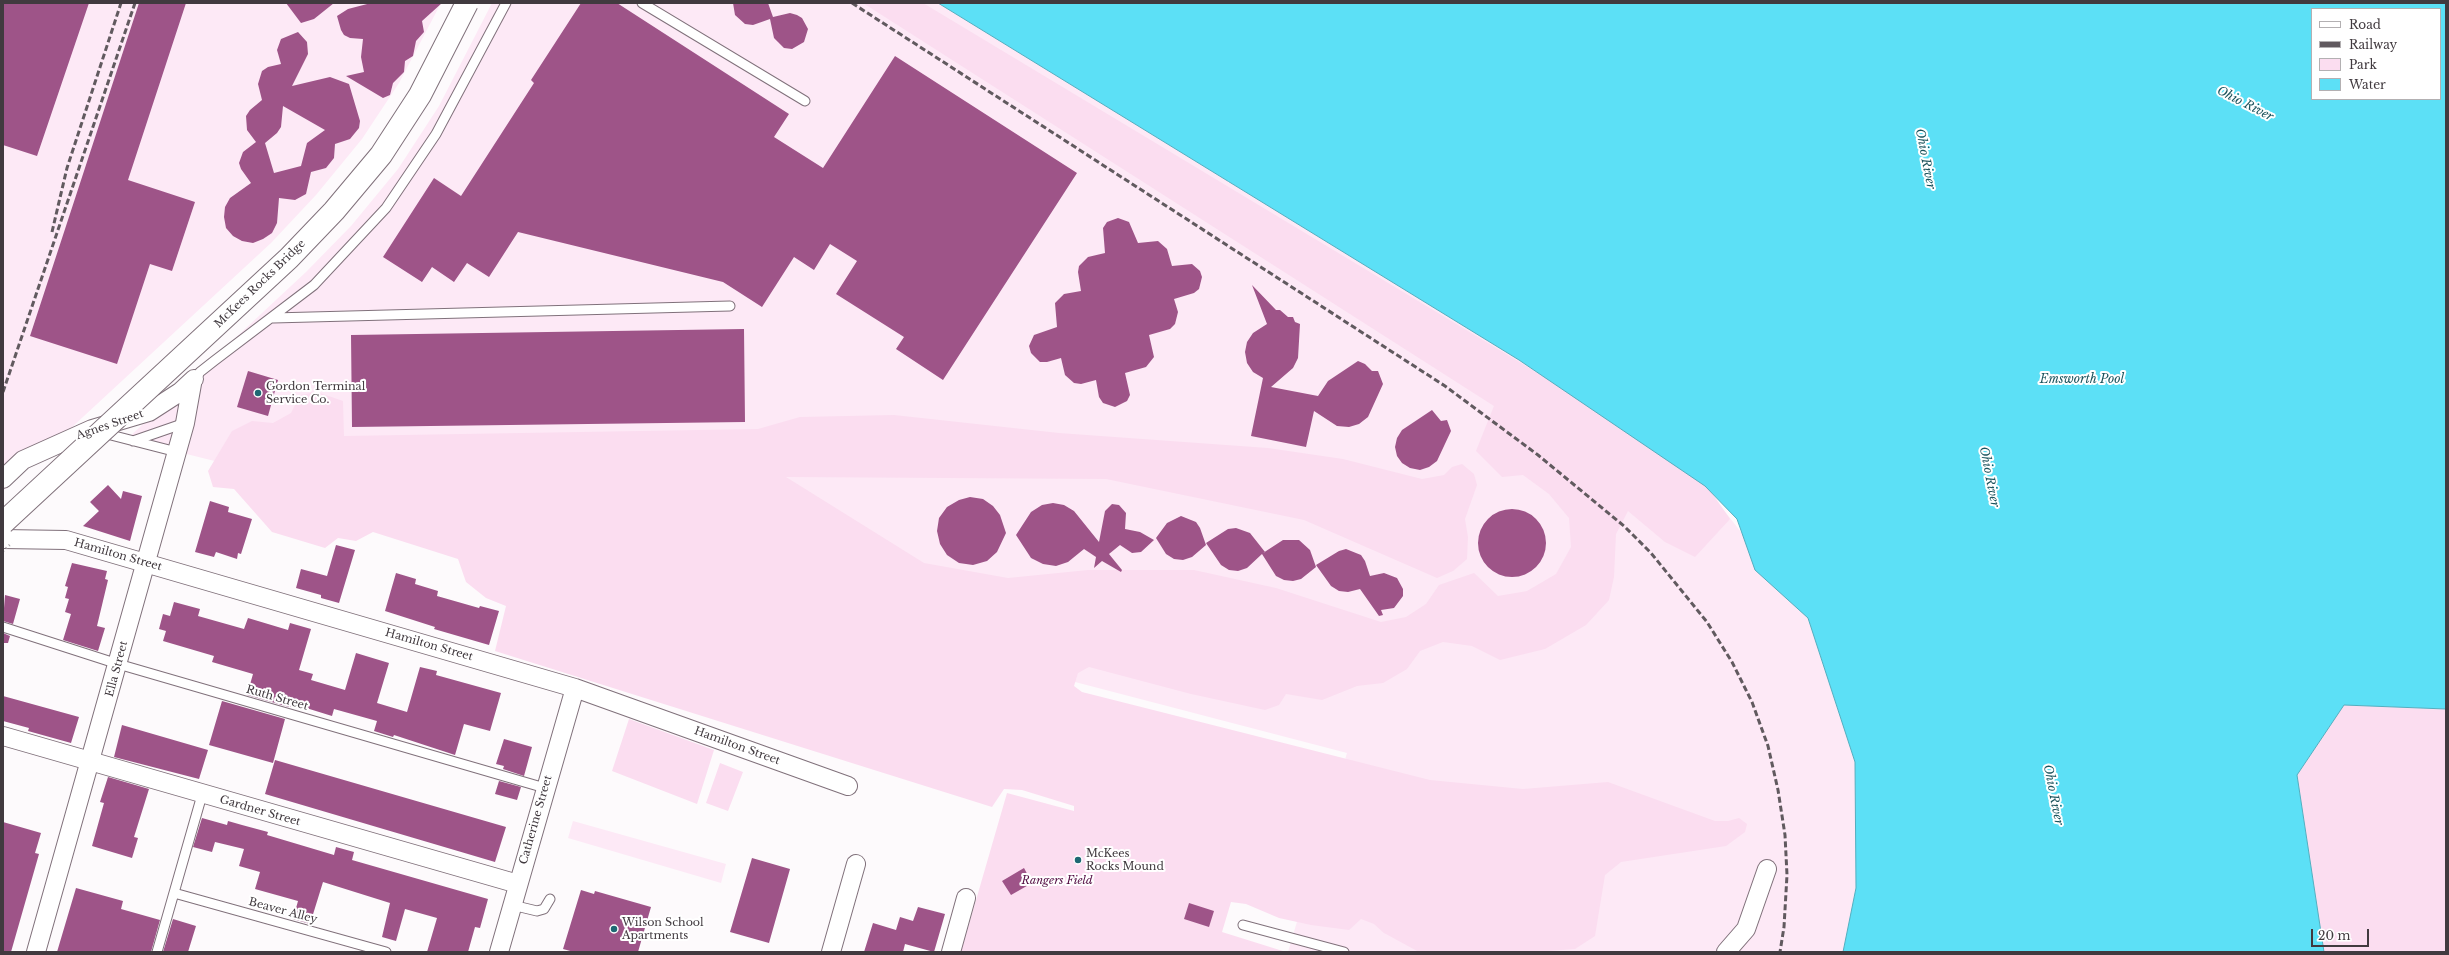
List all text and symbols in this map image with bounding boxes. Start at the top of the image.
legend [2311,8,2441,100]
text: Road [2349,17,2381,32]
text: Railway [2349,37,2397,52]
text: Park [2349,57,2377,72]
text: Water [2349,77,2386,92]
water label: Ohio River [2214,84,2276,124]
water label: Ohio River [1912,128,1938,190]
street label: McKees Rocks Bridge [212,237,308,331]
water label: Emsworth Pool [2040,373,2124,387]
place label: Gordon Terminal Service Co. [266,380,365,406]
marker: Gordon Terminal Service Co. [253,388,263,398]
street label: Agnes Street [75,407,145,443]
water label: Ohio River [1976,446,2002,508]
street label: Hamilton Street [73,536,163,574]
street label: Hamilton Street [384,626,474,664]
street label: Ella Street [103,640,131,698]
street label: Ruth Street [244,683,310,713]
street label: Hamilton Street [692,724,782,768]
water label: Ohio River [2040,764,2066,826]
street label: Catherine Street [517,774,555,866]
street label: Gardner Street [218,793,302,829]
place label: McKees Rocks Mound [1086,847,1164,873]
marker: McKees Rocks Mound [1073,855,1083,865]
park label: Rangers Field [1022,874,1092,888]
street label: Beaver Alley [247,895,319,927]
place label: Wilson School Apartments [622,916,704,942]
scale bar [2313,921,2371,947]
marker: Wilson School Apartments [609,924,619,934]
text: 20 m [2318,928,2350,943]

